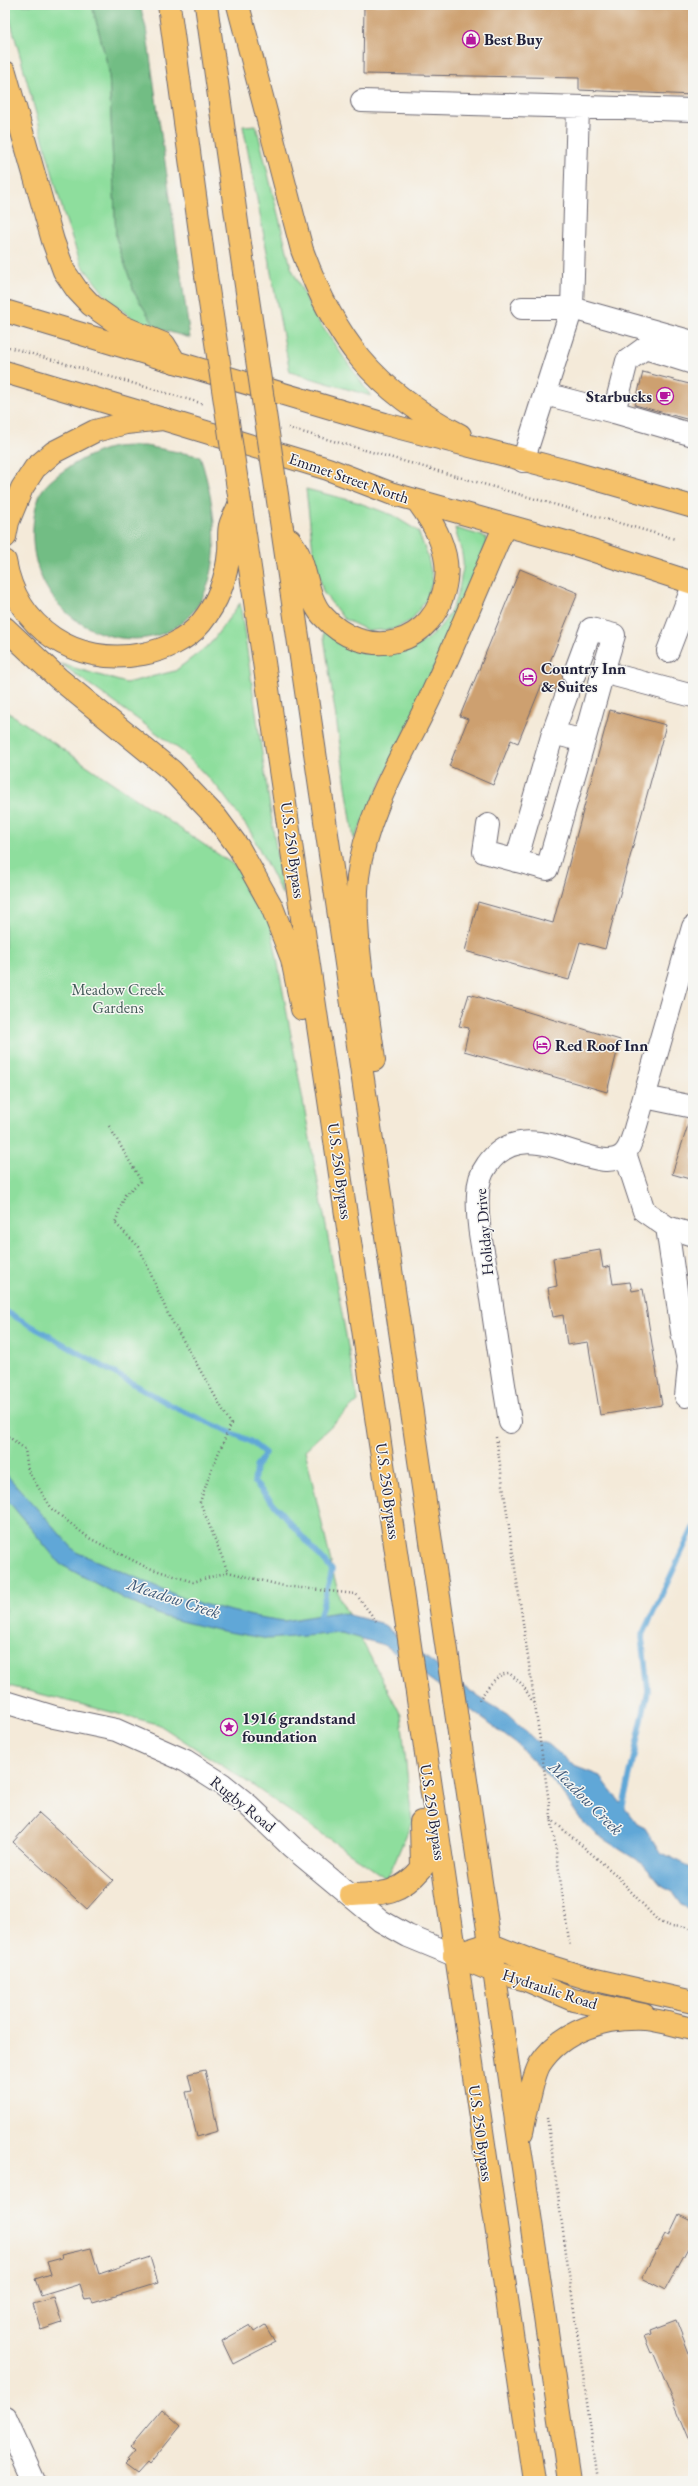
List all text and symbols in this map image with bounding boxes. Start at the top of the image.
shop icon: Best Buy [461,29,481,49]
place label: Best Buy [484,29,543,50]
place label: Starbucks [586,386,652,407]
cafe icon: Starbucks [655,386,675,406]
street label: Emmet Street North [286,448,412,508]
place label: Country Inn & Suites [541,658,626,697]
hotel icon: Country Inn & Suites [518,667,538,687]
street label: U.S. 250 Bypass [276,800,310,900]
park label: Meadow Creek Gardens [71,979,165,1018]
hotel icon: Red Roof Inn [532,1035,552,1055]
place label: Red Roof Inn [555,1035,648,1056]
street label: U.S. 250 Bypass [323,1121,357,1221]
street label: Holiday Drive [470,1188,498,1276]
street label: U.S. 250 Bypass [371,1441,405,1541]
water label: Meadow Creek [124,1572,223,1623]
place label: 1916 grandstand foundation [242,1708,356,1747]
place icon: 1916 grandstand foundation [219,1717,239,1737]
water label: Meadow Creek [543,1755,628,1840]
street label: U.S. 250 Bypass [415,1762,451,1862]
street label: Rugby Road [206,1771,281,1837]
street label: Hydraulic Road [500,1964,601,2015]
street label: U.S. 250 Bypass [464,2083,498,2183]

